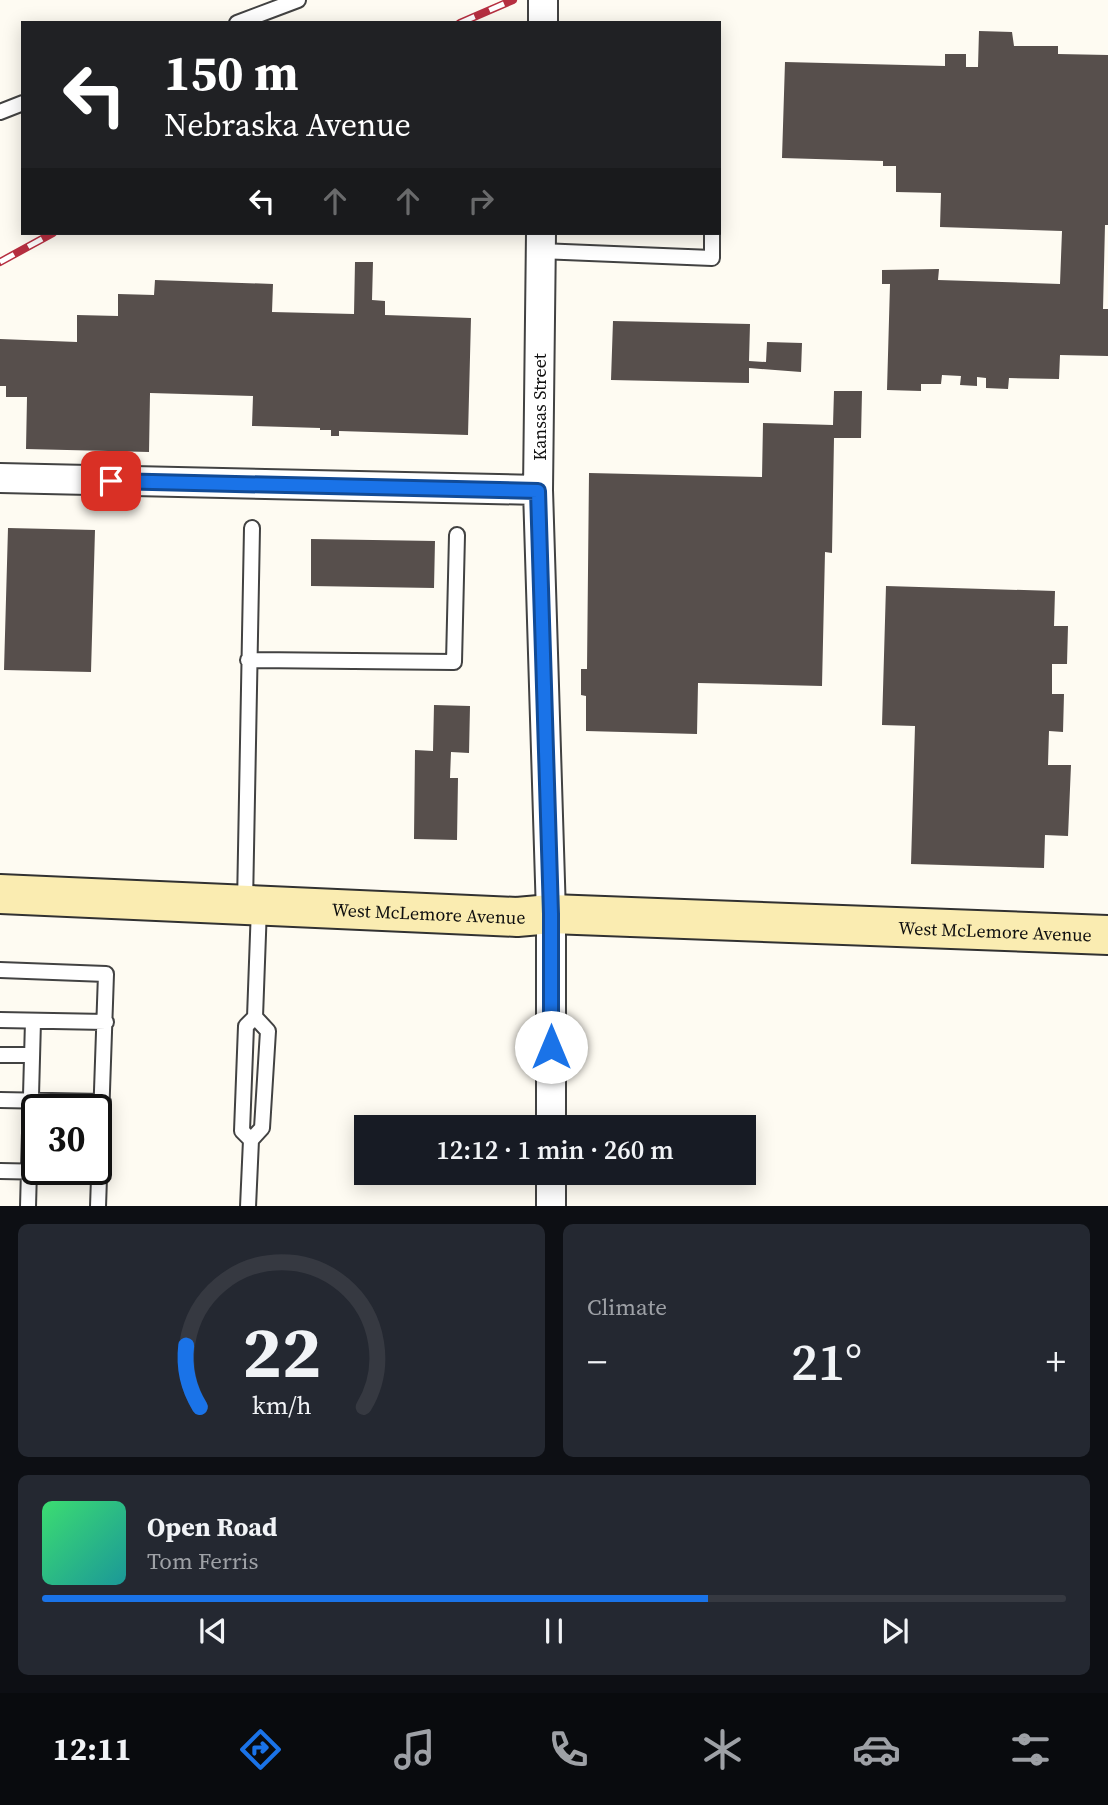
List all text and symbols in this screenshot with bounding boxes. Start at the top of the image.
text: 150 m [164,39,299,106]
icon: left [49,49,140,140]
text: Nebraska Avenue [164,103,411,147]
icon: left [243,182,281,220]
icon: ahead [316,182,354,220]
icon: ahead [389,182,427,220]
icon: right [462,182,500,220]
street label: Kansas Street [527,353,552,461]
pin [81,451,141,511]
icon: arrive [92,462,130,500]
street label: West McLemore Avenue [331,896,526,930]
street label: West McLemore Avenue [898,915,1092,947]
position arrow [514,1010,588,1084]
speed limit sign: 30 [21,1094,112,1185]
text: 12:12 · 1 min · 260 m [436,1132,674,1168]
text: Climate [587,1291,667,1323]
text: 22 [242,1302,321,1401]
text: 21° [791,1326,862,1397]
text: − [587,1336,607,1388]
text: + [1046,1336,1066,1388]
text: km/h [252,1387,311,1421]
text: Open Road [147,1509,278,1545]
text: Tom Ferris [147,1545,258,1577]
icon: previous [194,1612,232,1650]
icon: pause [535,1612,573,1650]
icon: next [876,1612,914,1650]
icon: directions [236,1725,285,1774]
icon: music [390,1725,439,1774]
icon: phone [544,1725,593,1774]
icon: climate [698,1725,747,1774]
icon: car [852,1725,901,1774]
icon: filters [1006,1725,1055,1774]
text: 12:11 [53,1727,131,1771]

